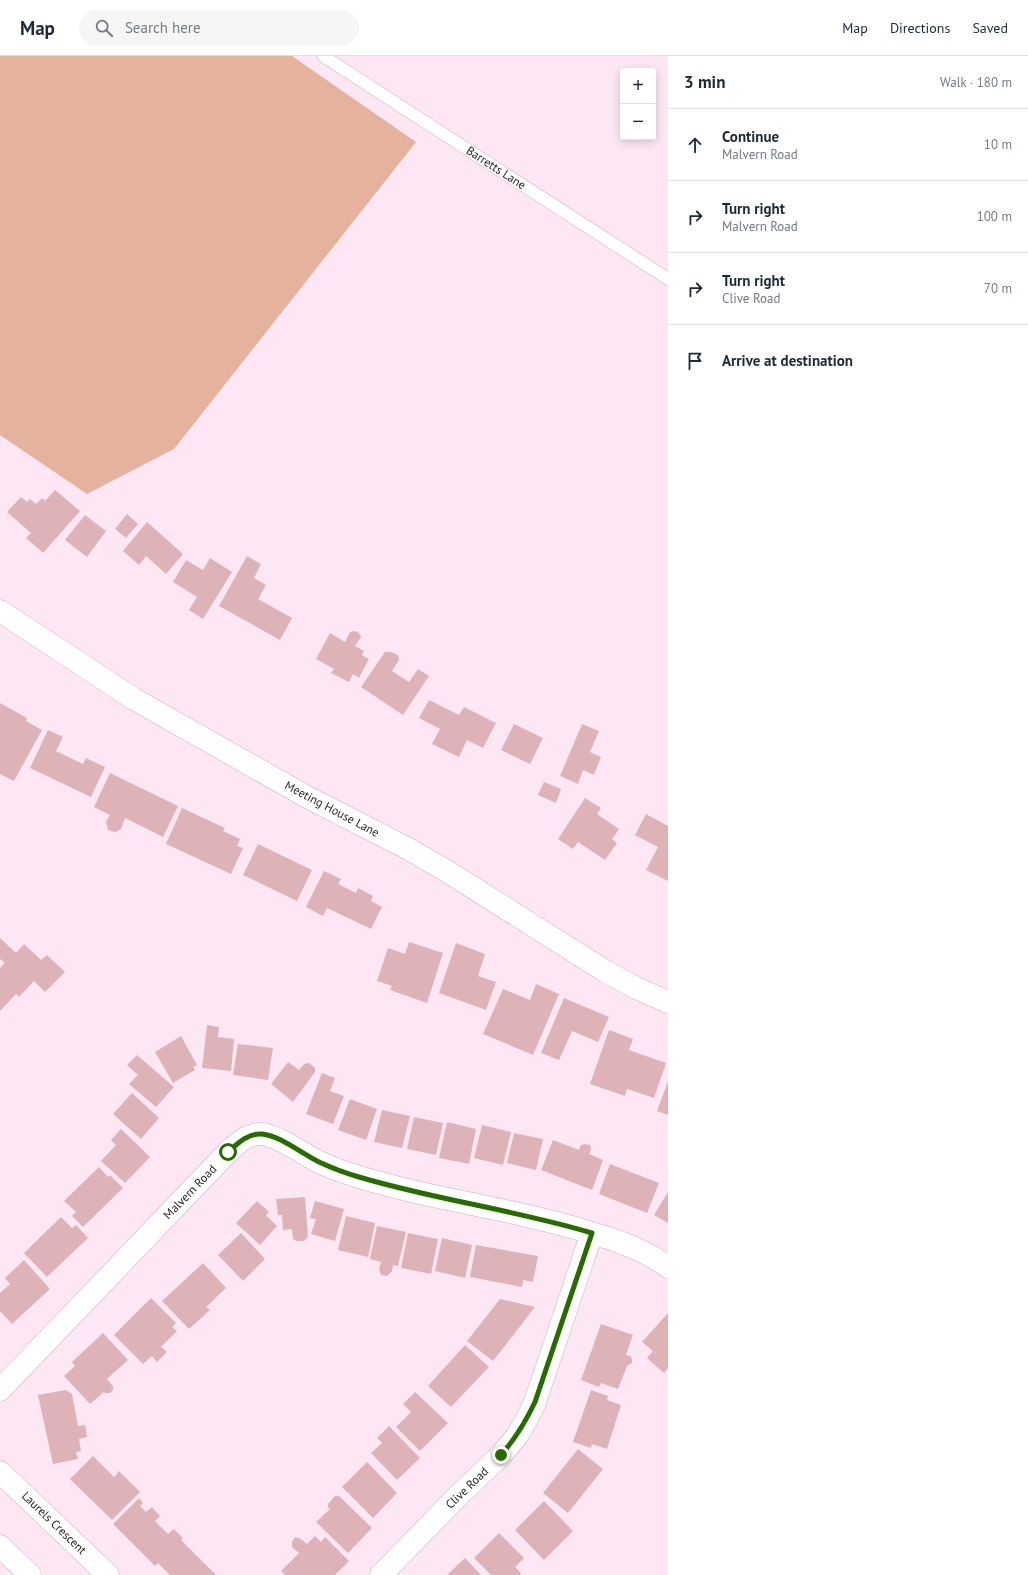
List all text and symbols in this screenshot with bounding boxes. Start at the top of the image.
search box [79,10,359,46]
text: Map [20,16,55,40]
icon: search [93,17,115,39]
text: Search here [125,18,201,37]
text: Map [842,19,868,37]
text: Directions [890,19,950,37]
text: Saved [972,19,1008,37]
map controls [620,68,656,140]
button: + [620,68,656,104]
text: 3 min [684,71,725,93]
text: Walk · 180 m [940,74,1012,91]
button: − [620,104,656,140]
text: Continue [722,127,779,146]
icon: ahead [684,134,706,156]
text: 10 m [984,136,1012,153]
street label: Barretts Lane [464,143,529,192]
text: Malvern Road [722,146,798,163]
text: Turn right [722,199,785,218]
icon: right [684,206,706,228]
text: 100 m [977,208,1012,225]
text: Malvern Road [722,218,798,235]
text: Turn right [722,271,785,290]
icon: right [684,278,706,300]
text: 70 m [984,280,1012,297]
text: Clive Road [722,290,780,307]
icon: arrive [684,350,706,372]
text: Arrive at destination [722,351,853,370]
street label: Meeting House Lane [282,777,382,840]
route start [219,1143,237,1161]
street label: Malvern Road [160,1161,219,1222]
route end [492,1446,510,1464]
street label: Clive Road [442,1464,491,1512]
street label: Laurels Crescent [19,1488,90,1557]

